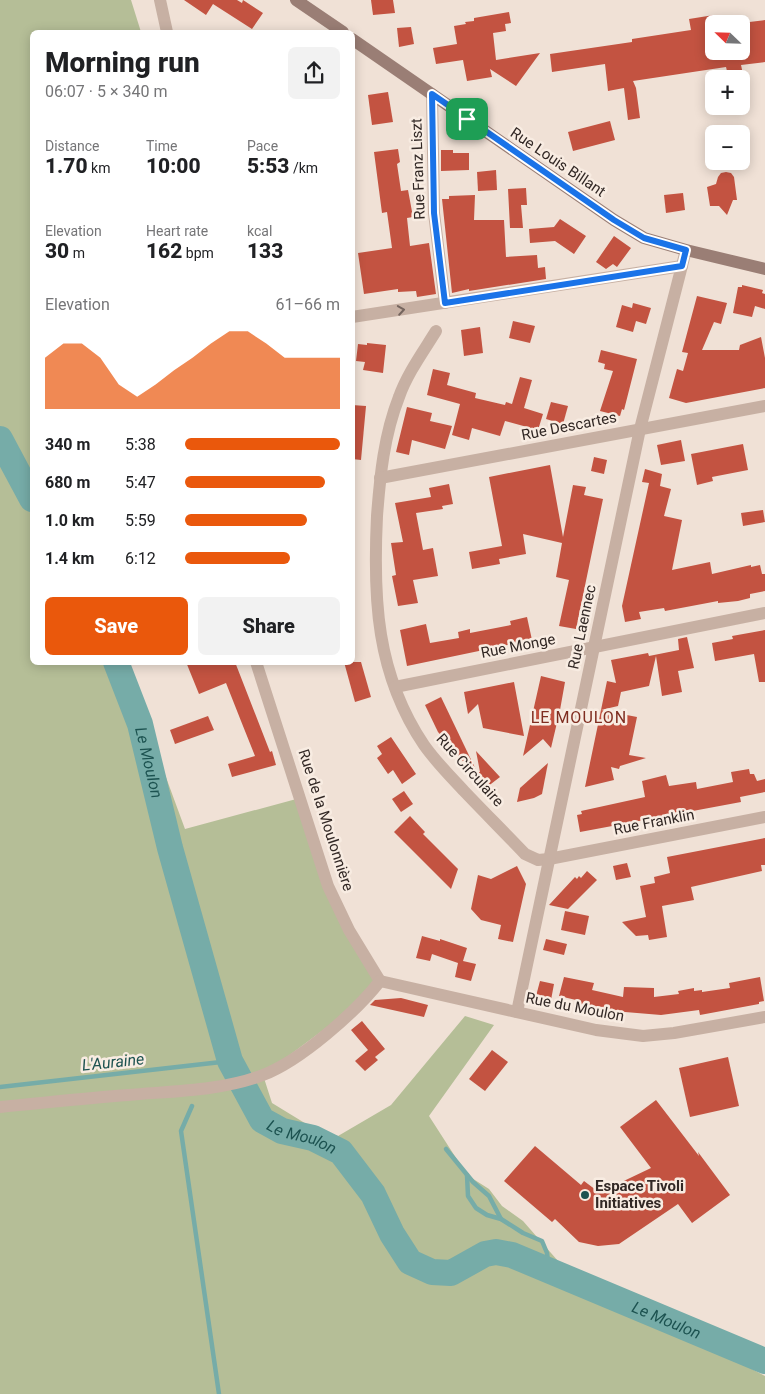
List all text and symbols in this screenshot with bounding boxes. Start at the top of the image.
north arrow [705,15,750,60]
map controls [705,15,750,170]
text: Morning run [45,46,200,79]
button: share [288,47,340,99]
button: + [705,70,750,115]
text: 06:07 · 5 × 340 m [45,82,167,101]
pin [446,98,488,140]
icon: arrive [453,105,481,133]
street label: Rue Franz Liszt [407,118,429,220]
street label: Rue Louis Billant [507,124,609,201]
button: − [705,125,750,170]
text: Distance [45,138,100,154]
text: Time [146,138,177,154]
text: Pace [247,138,278,154]
text: 1.70 [45,154,88,178]
text: 10:00 [146,154,201,178]
text: 5:53 [247,154,289,178]
text: km [88,160,110,176]
text: /km [289,160,318,176]
text: Elevation [45,223,102,239]
text: Heart rate [146,223,208,239]
text: kcal [247,223,272,239]
text: 30 [45,239,69,263]
text: 162 [146,239,182,263]
text: 133 [247,239,283,263]
text: m [69,245,85,261]
text: bpm [182,245,214,261]
text: Elevation [45,295,110,314]
text: 61–66 m [276,295,340,314]
one-way arrow [397,305,405,316]
street label: Rue Descartes [520,408,618,444]
text: 340 m [45,435,90,454]
text: 5:38 [125,435,156,454]
text: 680 m [45,473,90,492]
text: 5:47 [125,473,156,492]
text: 1.0 km [45,511,94,530]
text: 5:59 [125,511,156,530]
text: 1.4 km [45,549,94,568]
text: 6:12 [125,549,156,568]
street label: Rue Laennec [564,583,600,671]
button: Save [45,597,188,655]
button: Share [198,597,340,655]
street label: Rue Monge [479,630,557,662]
district label: LE MOULON [531,708,627,727]
water label: Le Moulon [132,725,167,800]
street label: Rue Circulaire [433,730,508,810]
street label: Rue de la Moulonnière [295,747,357,893]
street label: Rue Franklin [612,805,696,839]
street label: Rue du Moulon [524,989,626,1025]
water label: L'Auraine [81,1049,145,1075]
water label: Le Moulon [264,1115,340,1158]
place label: Espace Tivoli Initiatives [595,1177,684,1212]
marker: Espace Tivoli Initiatives [579,1189,591,1201]
water label: Le Moulon [629,1297,704,1343]

